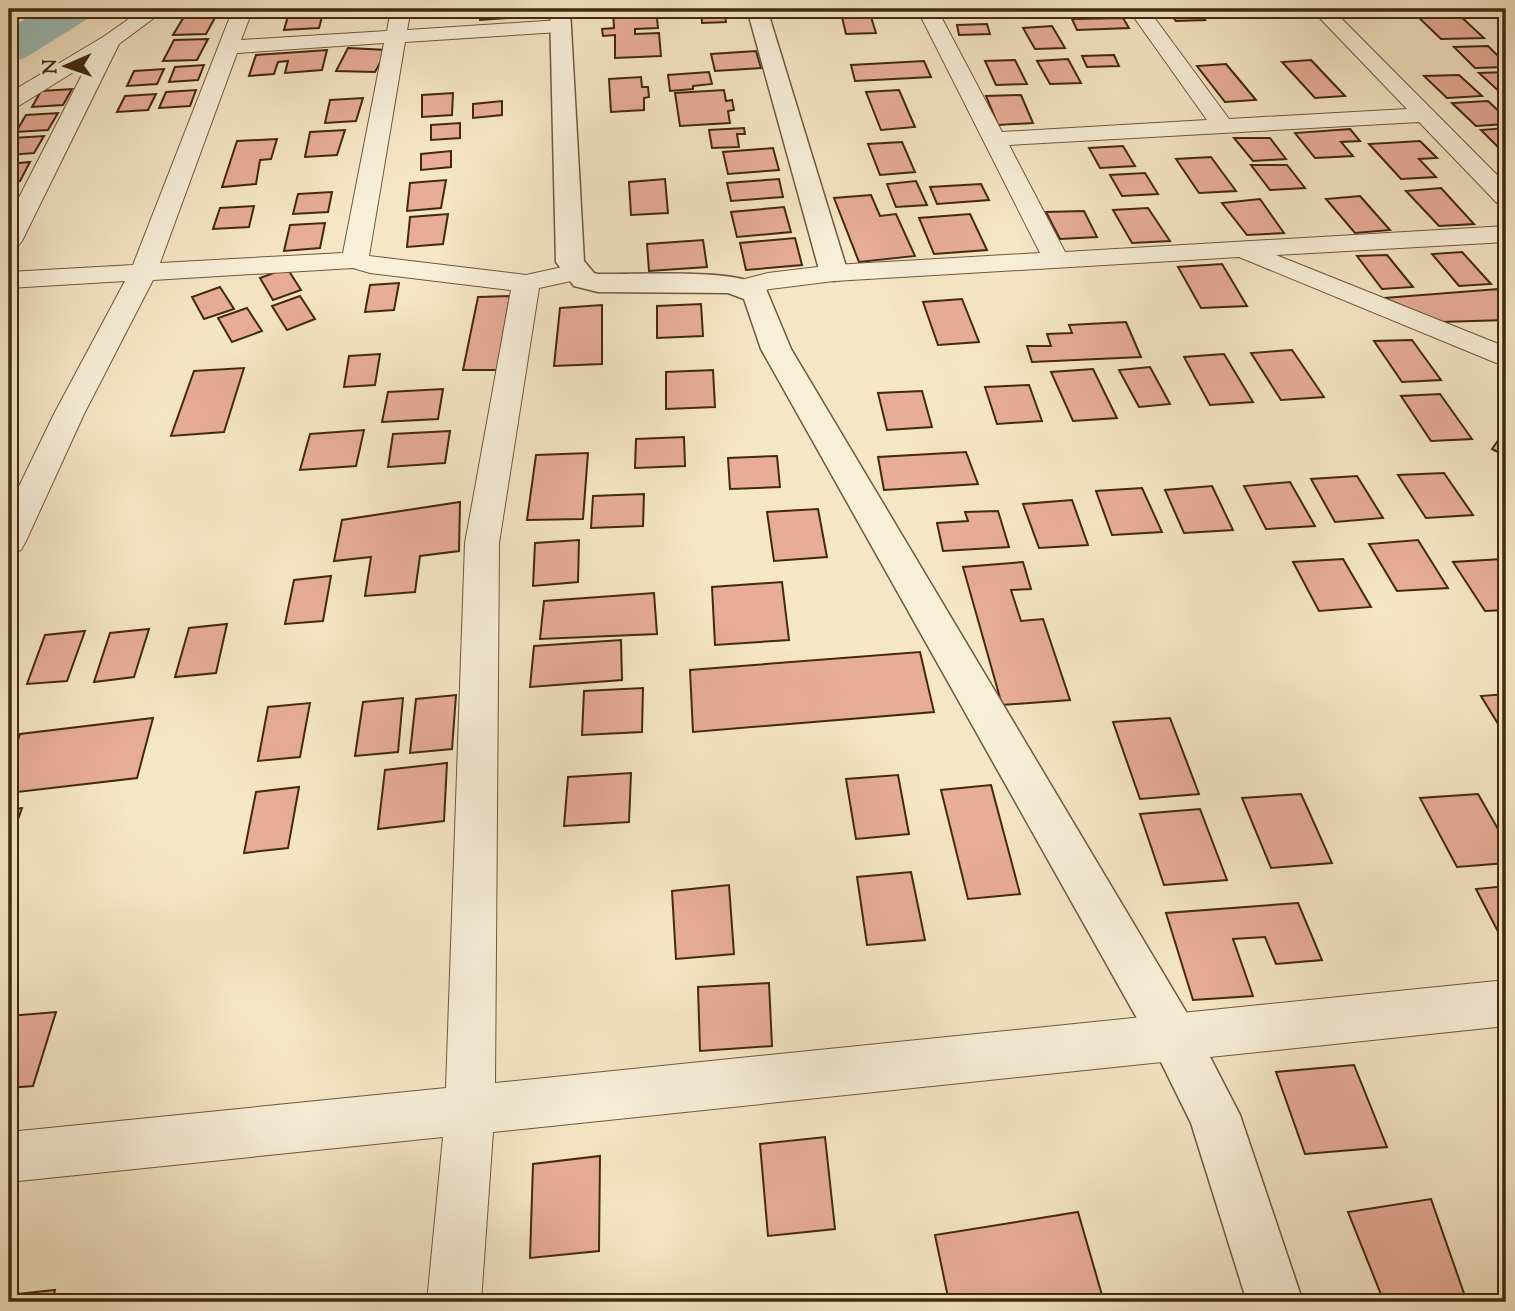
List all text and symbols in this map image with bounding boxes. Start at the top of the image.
north arrow [32,32,102,102]
text: N [38,58,65,75]

